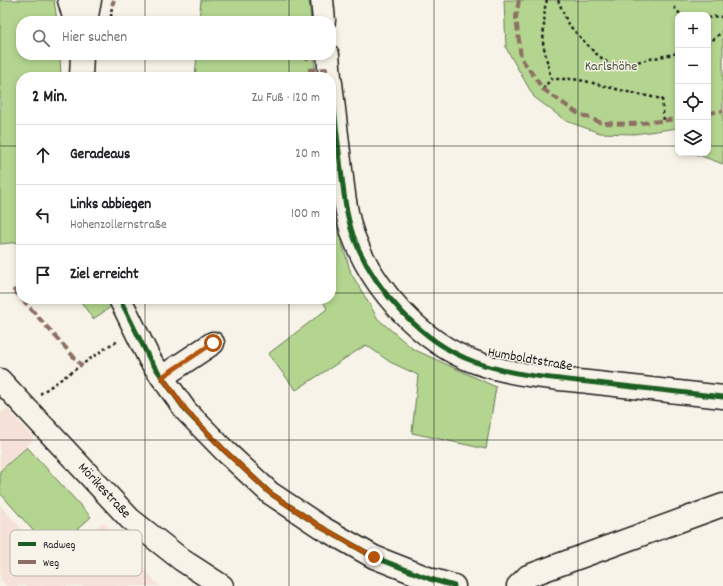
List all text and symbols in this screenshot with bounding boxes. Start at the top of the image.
map controls [675,12,711,156]
button: + [675,12,711,48]
search box [16,16,336,60]
icon: search [30,27,52,49]
text: Hier suchen [62,27,127,49]
button: − [675,48,711,84]
park label: Karlshöhe [585,57,637,77]
button: locate [675,84,711,120]
text: 2 Min. [32,86,67,110]
text: Zu Fuß · 120 m [252,89,320,108]
button: layers [675,120,711,156]
icon: ahead [32,144,54,166]
text: Geradeaus [70,144,130,166]
text: 20 m [295,145,320,164]
text: Links abbiegen [70,194,151,216]
icon: left [32,204,54,226]
text: 100 m [291,205,320,224]
text: Hohenzollernstraße [70,216,167,235]
icon: arrive [32,264,54,286]
text: Ziel erreicht [70,264,138,286]
route start [204,334,222,352]
street label: Humboldtstraße [486,343,574,377]
street label: Mörikestraße [73,459,135,523]
legend [10,530,142,576]
text: Radweg [43,538,76,554]
route end [365,548,383,566]
text: Weg [43,556,59,572]

